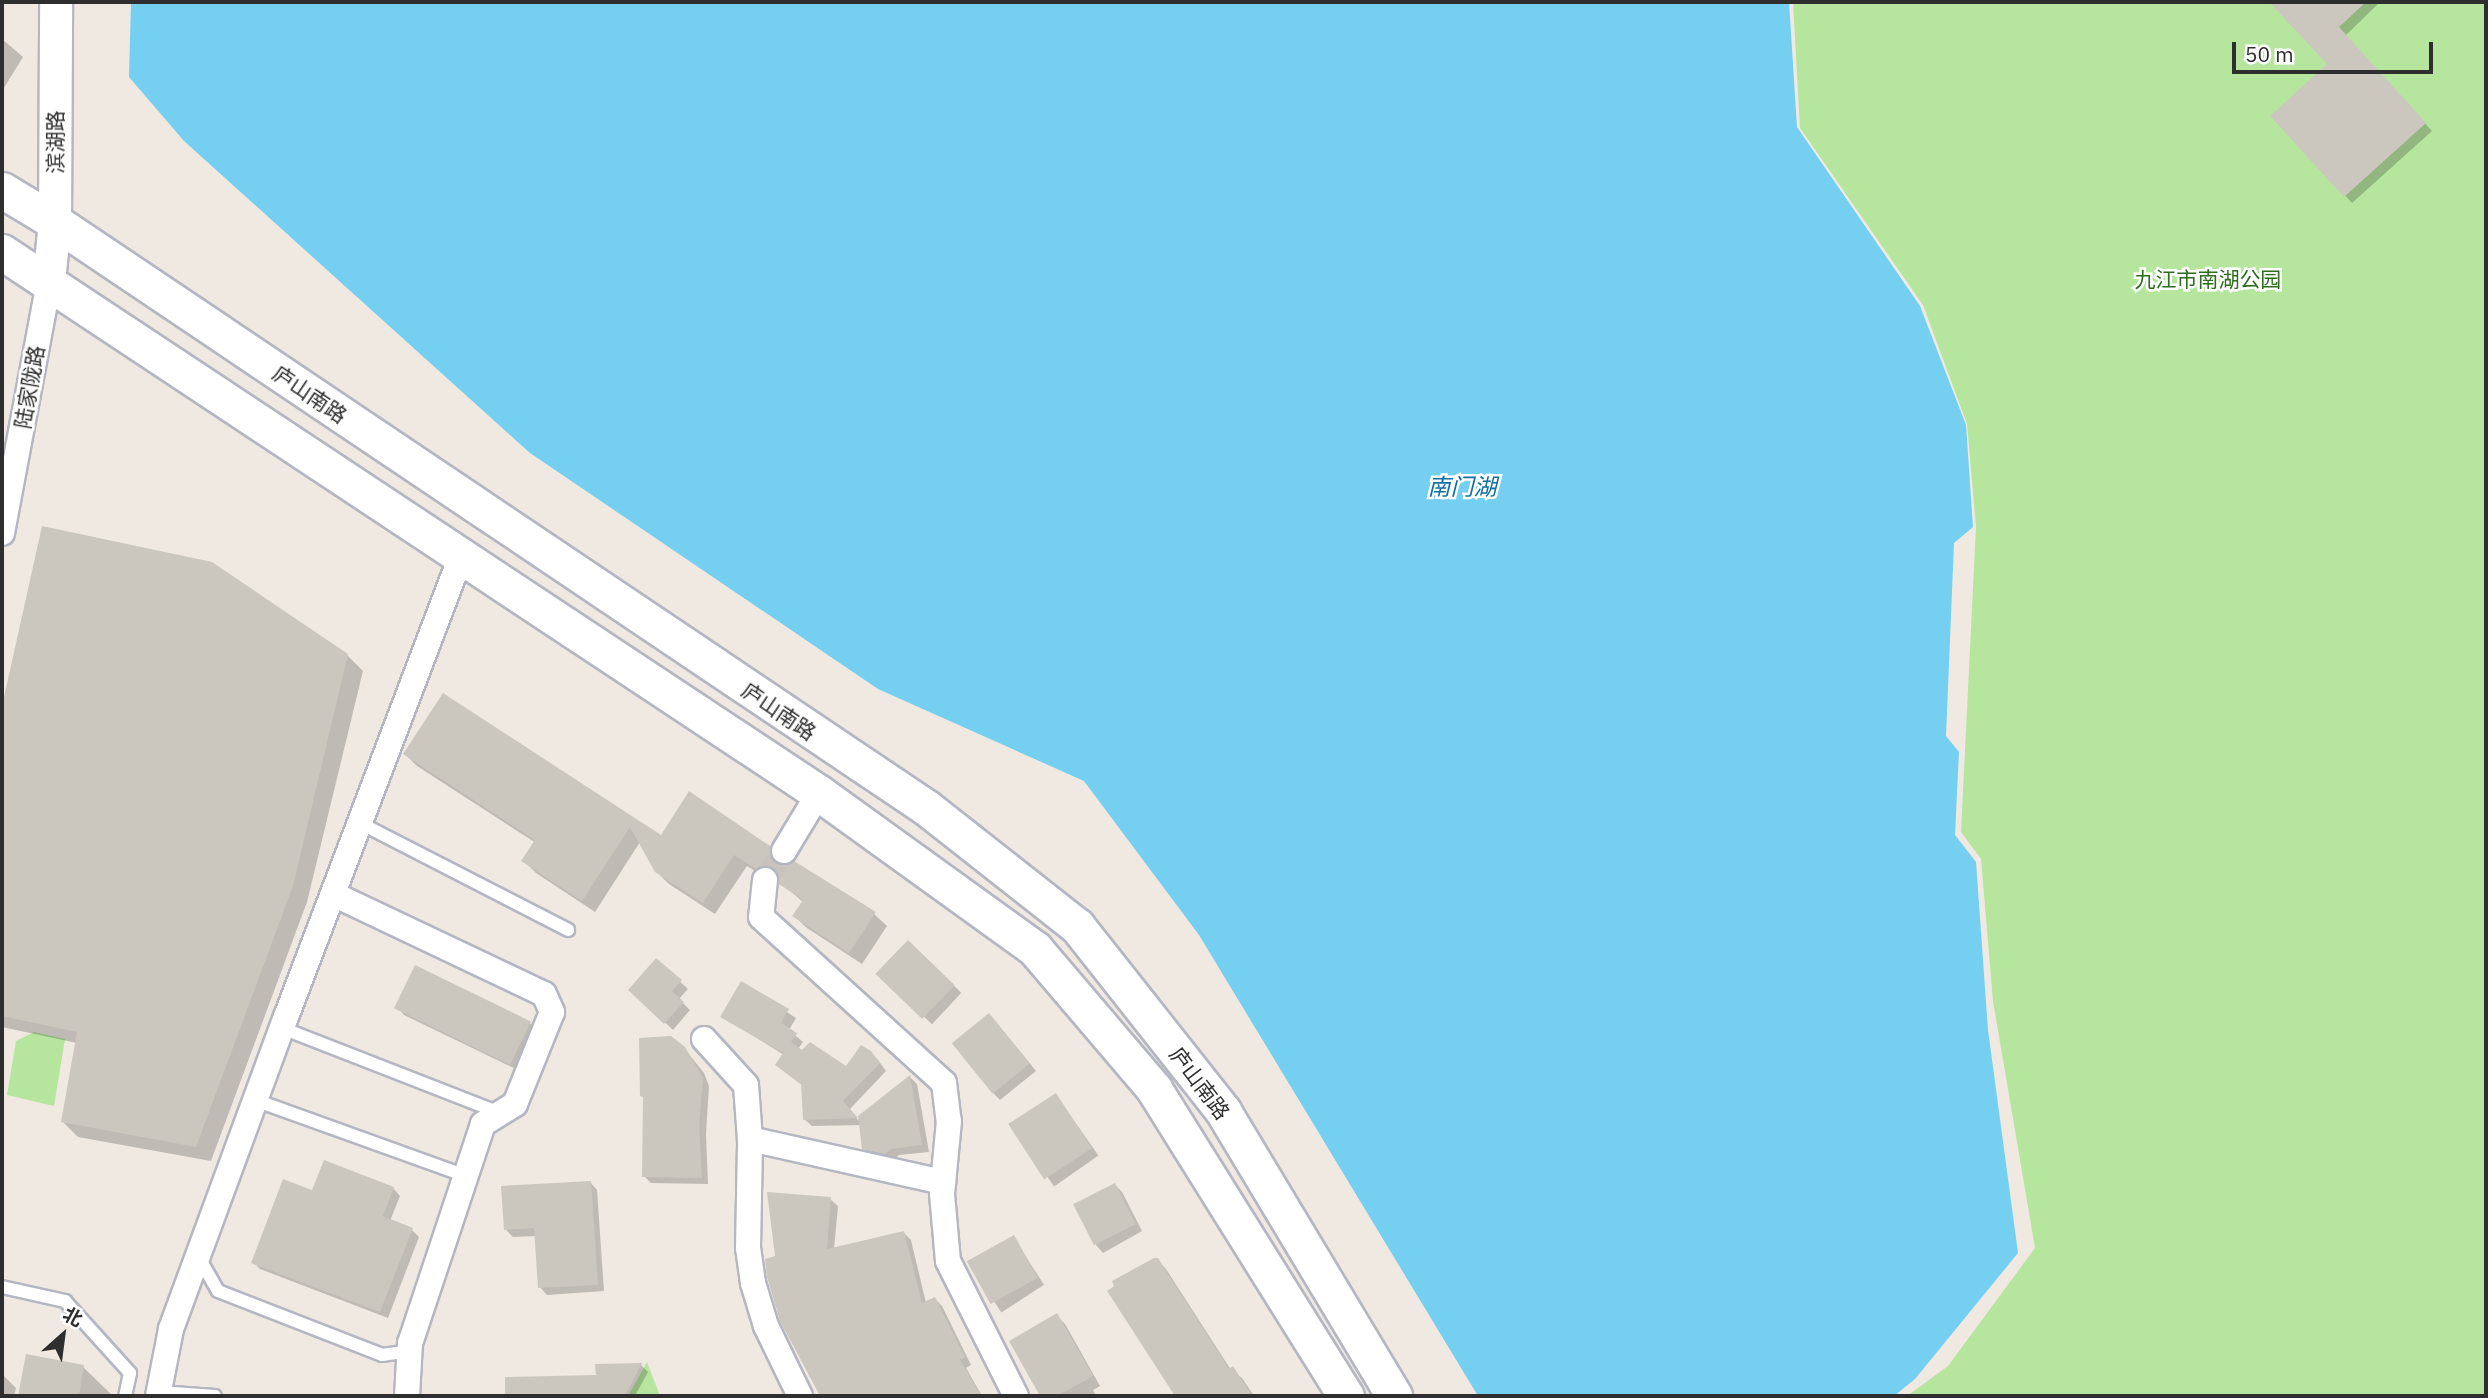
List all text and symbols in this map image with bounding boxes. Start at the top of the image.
scale bar [2236,28,2437,72]
text: 50 m [2245,40,2294,68]
street label: 滨湖路 [42,111,68,173]
park label: 九江市南湖公园 [2135,266,2281,292]
street label: 陆家陇路 [9,343,49,431]
street label: 庐山南路 [268,360,352,428]
water label: 南门湖 [1428,472,1496,500]
street label: 庐山南路 [737,677,821,745]
street label: 庐山南路 [1165,1042,1235,1124]
north arrow [28,1300,98,1370]
text: 北 [59,1301,87,1332]

